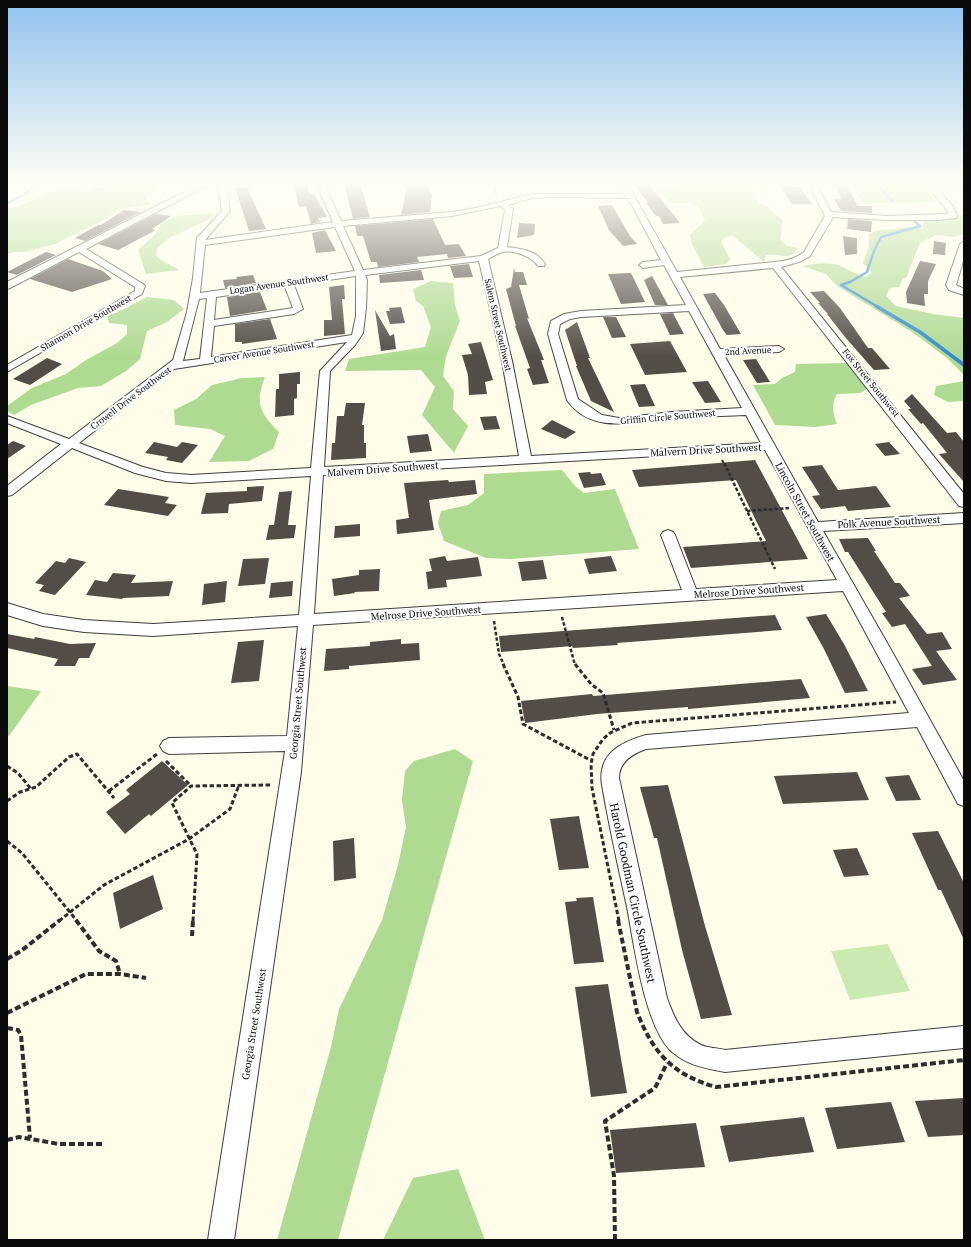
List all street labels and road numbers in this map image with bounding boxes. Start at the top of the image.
street label: Logan Avenue Southwest [229,271,330,297]
street label: Salem Street Southwest [482,278,515,373]
street label: Shannon Drive Southwest [38,292,134,354]
street label: Carver Avenue Southwest [213,338,316,366]
street label: 2nd Avenue [724,344,772,358]
street label: Fox Street Southwest [840,346,903,420]
street label: Crowell Drive Southwest [88,363,174,432]
street label: Griffin Circle Southwest [620,407,717,427]
street label: Malvern Drive Southwest [650,441,762,459]
street label: Malvern Drive Southwest [327,459,439,479]
street label: Lincoln Street Southwest [772,460,838,564]
street label: Polk Avenue Southwest [837,513,941,531]
street label: Melrose Drive Southwest [693,581,805,601]
street label: Melrose Drive Southwest [370,603,482,623]
street label: Georgia Street Southwest [287,646,309,760]
street label: Harold Goodman Circle Southwest [607,802,660,985]
street label: Georgia Street Southwest [239,967,269,1081]

